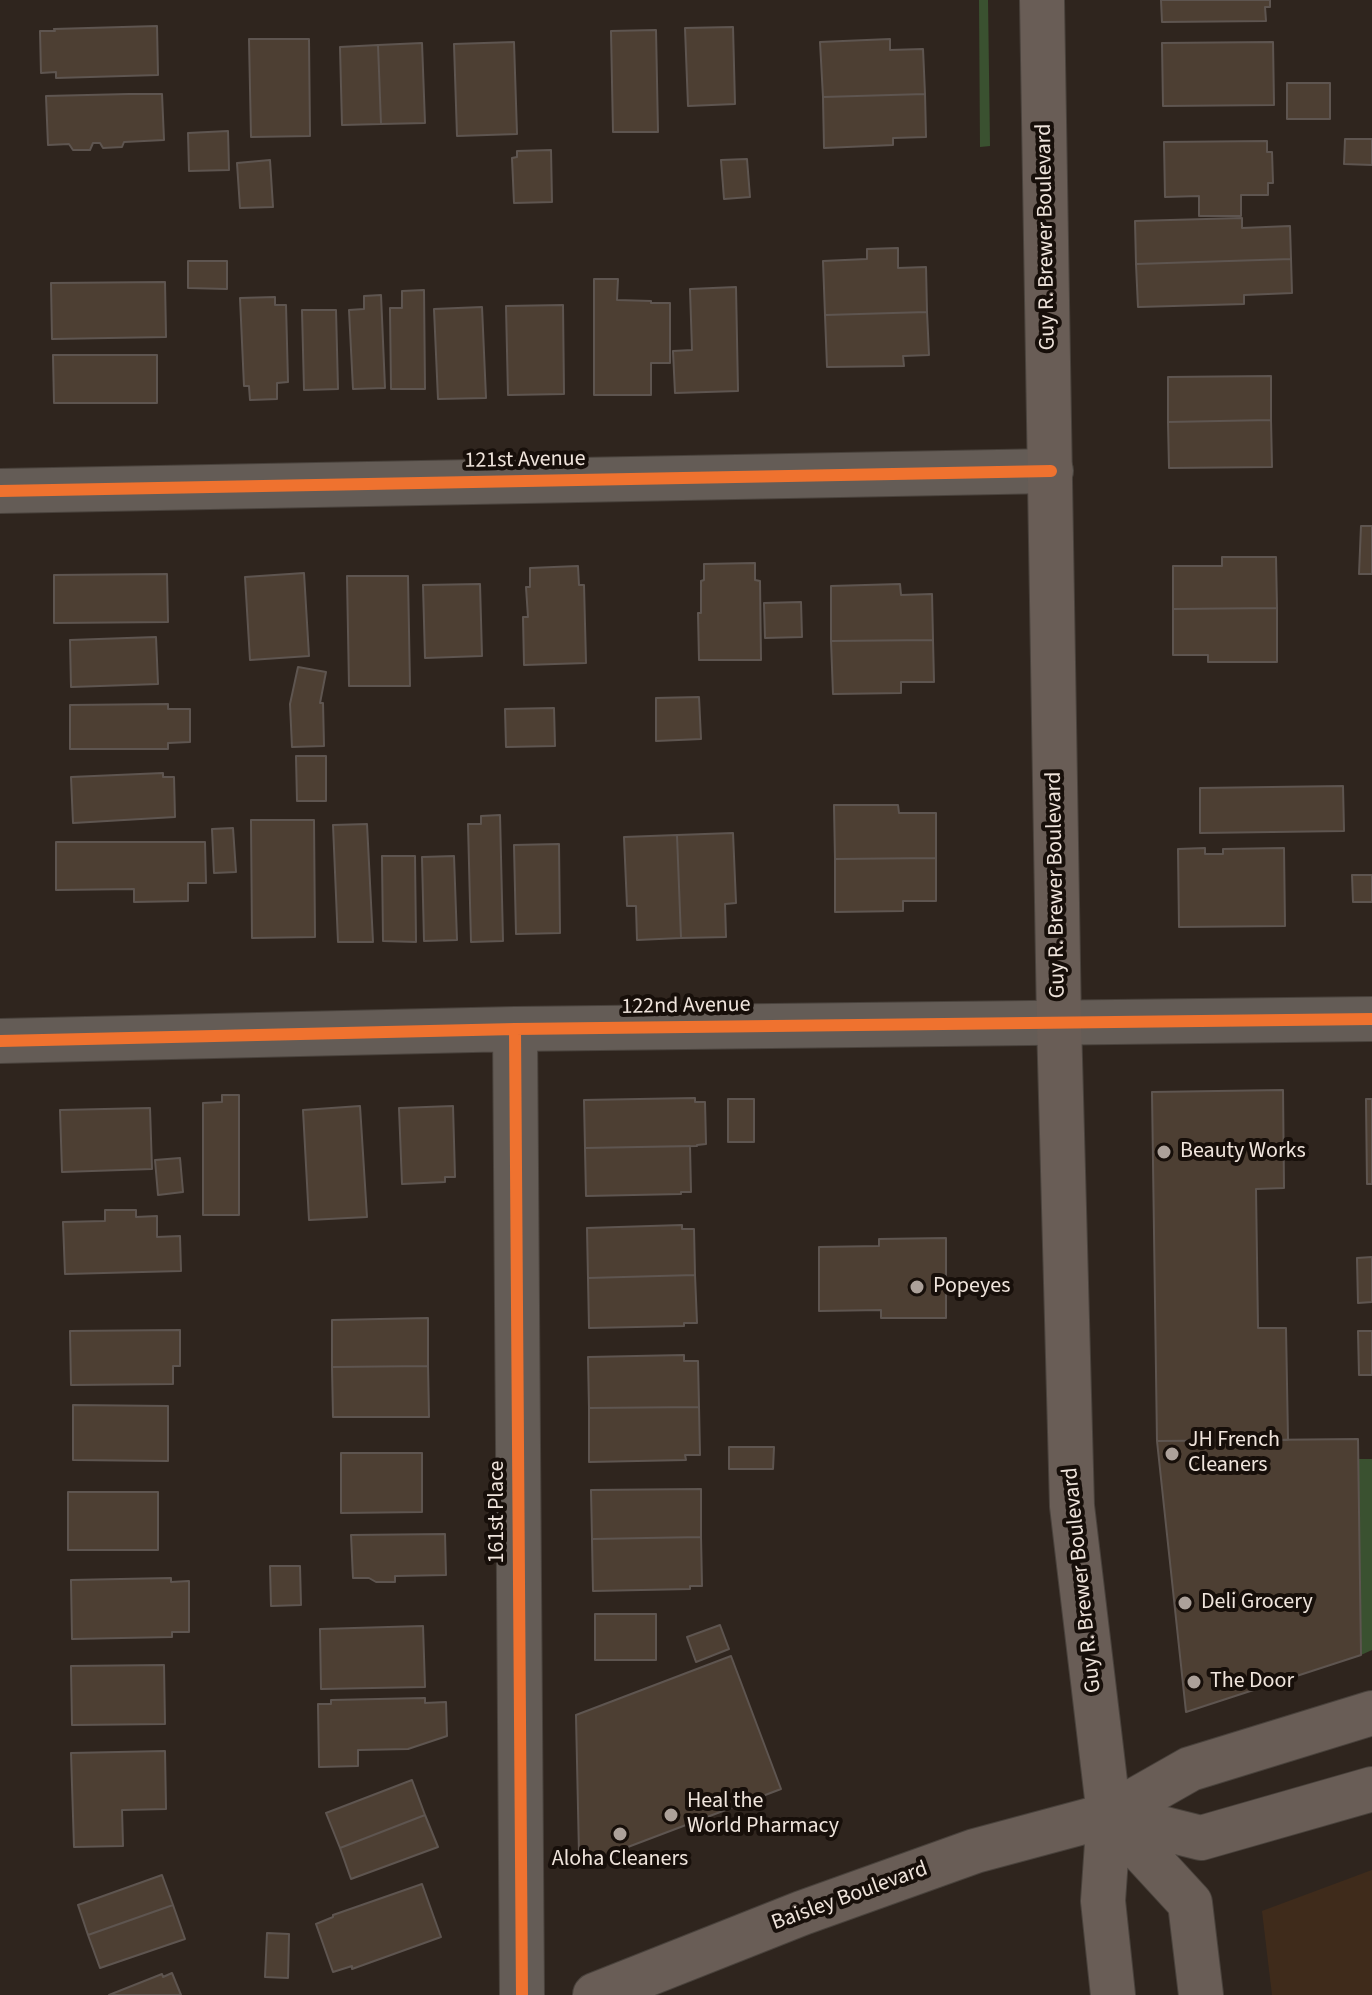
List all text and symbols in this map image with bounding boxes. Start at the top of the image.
street label: Guy R. Brewer Boulevard [1032,123,1062,351]
street label: 121st Avenue [464,447,586,475]
street label: Guy R. Brewer Boulevard [1042,771,1072,999]
street label: 122nd Avenue [621,993,751,1021]
place label: Beauty Works [1180,1139,1306,1165]
marker: Beauty Works [1155,1143,1173,1161]
place label: Popeyes [933,1274,1010,1300]
marker: Popeyes [908,1278,926,1296]
place label: JH French Cleaners [1188,1428,1280,1480]
marker: JH French Cleaners [1163,1445,1181,1463]
street label: 161st Place [485,1460,511,1564]
street label: Guy R. Brewer Boulevard [1058,1466,1108,1694]
place label: Deli Grocery [1201,1590,1313,1616]
marker: Deli Grocery [1176,1594,1194,1612]
place label: The Door [1210,1669,1294,1695]
marker: The Door [1185,1673,1203,1691]
place label: Heal the World Pharmacy [687,1789,839,1840]
marker: Heal the World Pharmacy [662,1806,680,1824]
marker: Aloha Cleaners [611,1825,629,1843]
place label: Aloha Cleaners [552,1847,688,1873]
street label: Baisley Boulevard [768,1857,932,1937]

